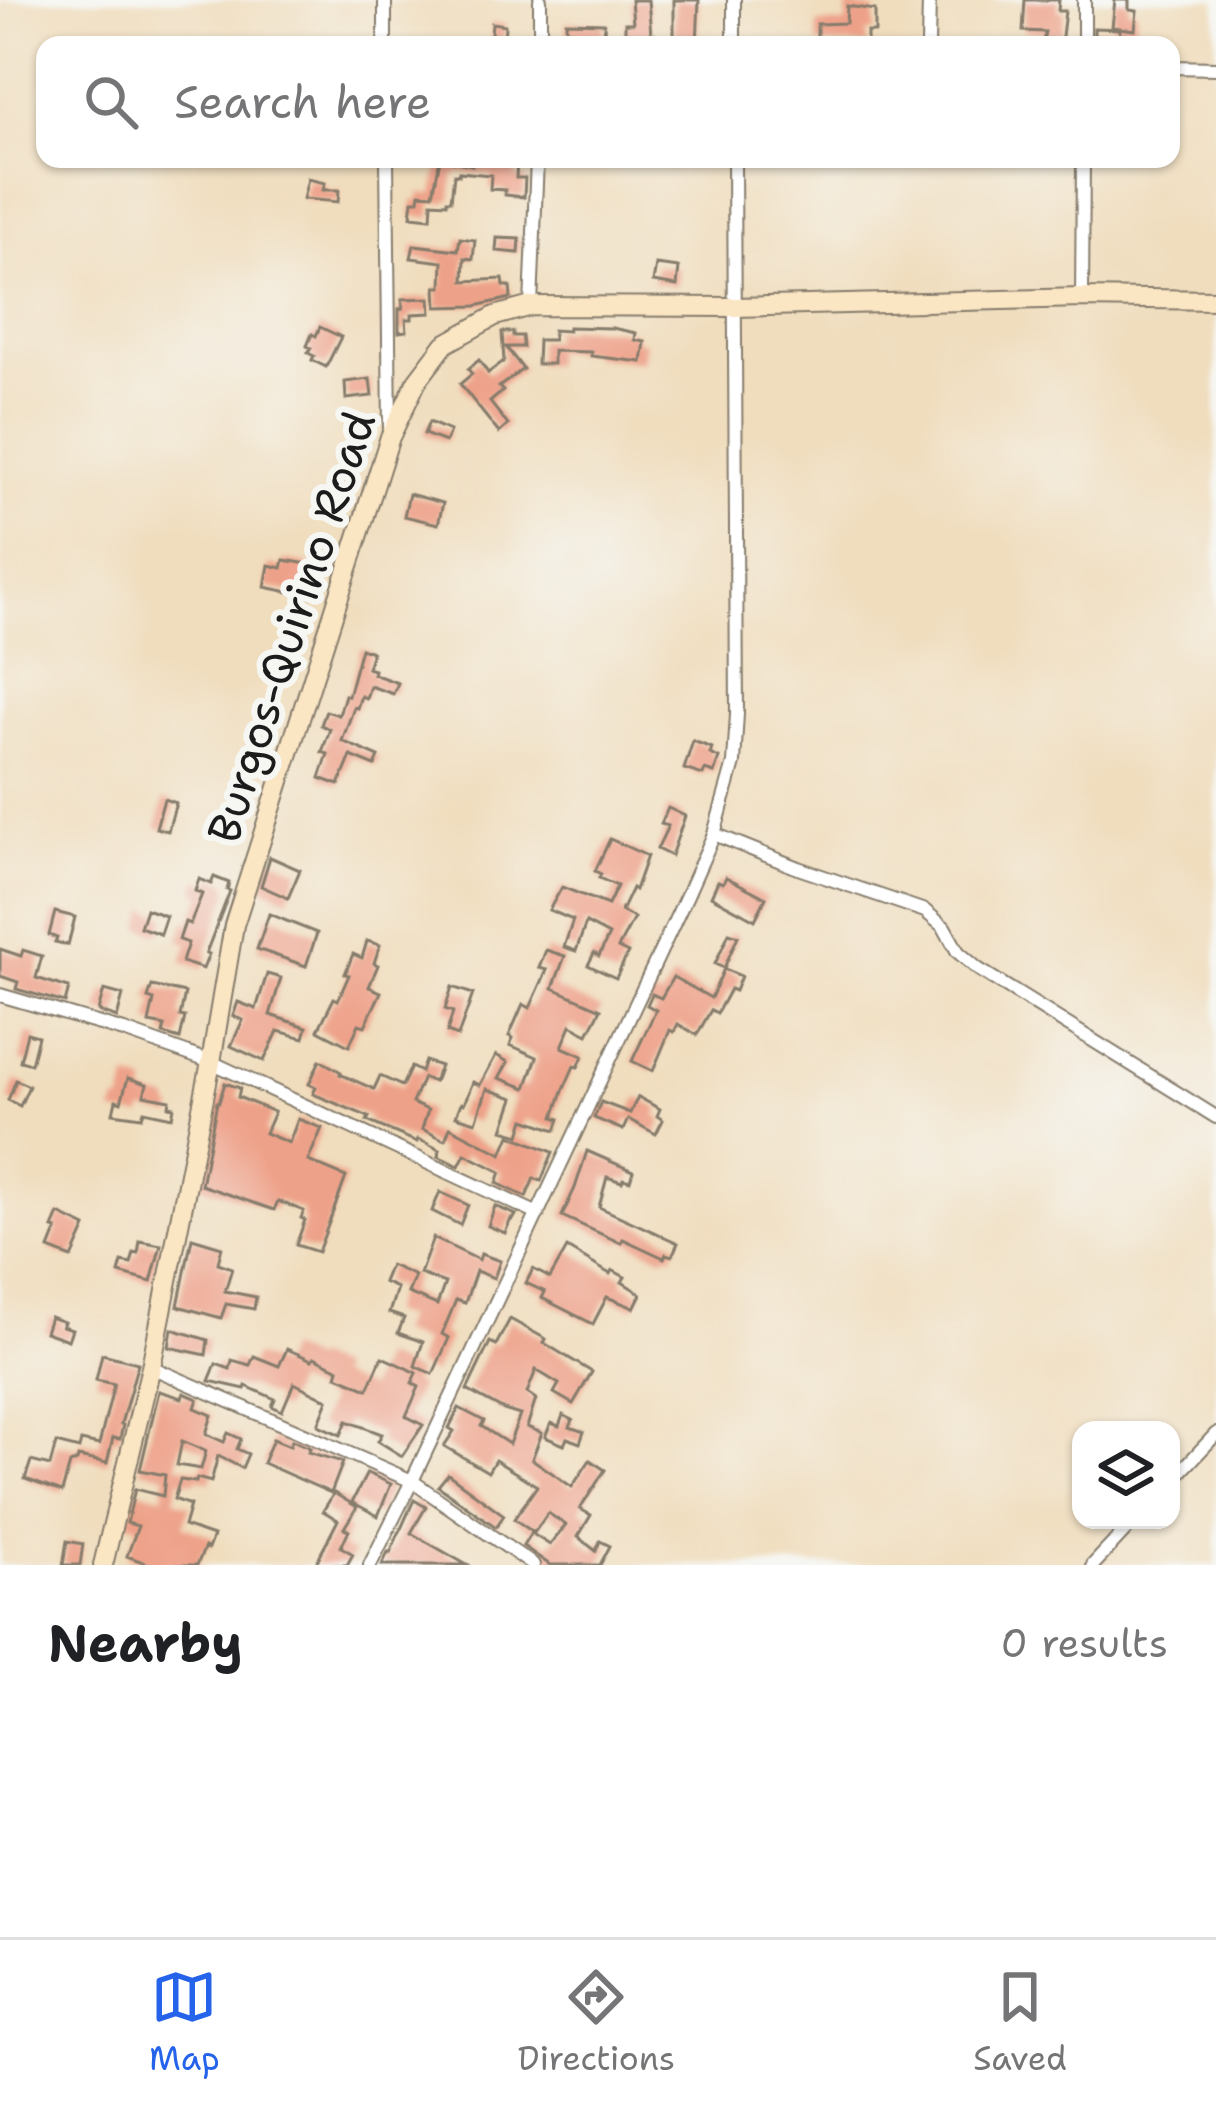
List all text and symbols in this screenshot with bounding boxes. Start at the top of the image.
search box [36,36,1180,168]
icon: search [78,69,144,135]
text: Search here [174,72,431,132]
street label: Burgos-Quirino Road [193,404,389,850]
map controls [1072,1421,1180,1529]
button: layers [1072,1421,1180,1529]
text: Nearby [48,1609,243,1677]
text: 0 results [1001,1617,1168,1669]
tab: Map [149,1964,220,2081]
tab: Directions [518,1964,675,2081]
tab: Saved [973,1964,1067,2081]

